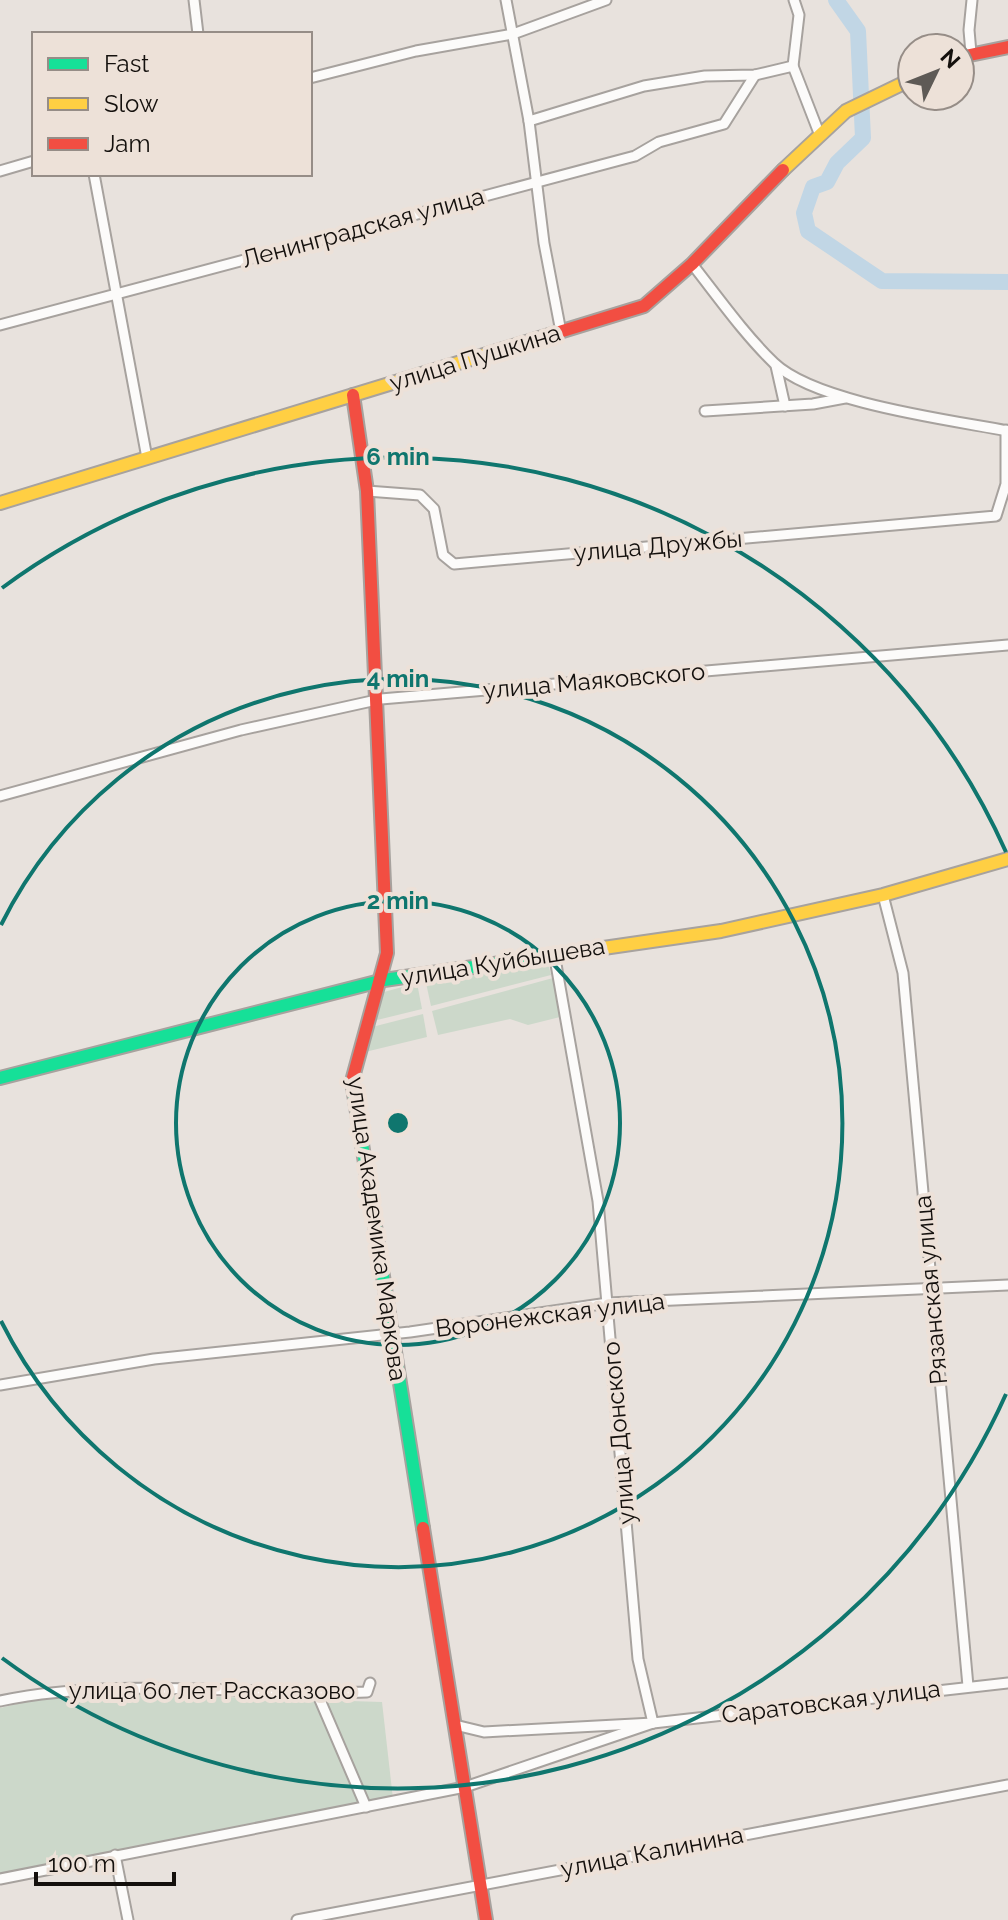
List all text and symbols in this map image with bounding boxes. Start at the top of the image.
legend [32,32,312,176]
north arrow [896,32,976,112]
text: N [935,43,966,73]
text: Fast [104,49,149,78]
text: Slow [104,89,159,118]
text: Jam [104,129,150,158]
street label: Ленинградская улица [238,181,487,274]
street label: улица Пушкина [386,318,564,397]
text: 6 min [366,442,430,471]
street label: улица Дружбы [572,524,743,567]
street label: улица Маяковского [482,656,706,705]
text: 4 min [367,664,429,693]
text: 2 min [367,886,429,915]
street label: улица Куйбышева [399,931,607,992]
street label: улица Академика Маркова [342,1075,413,1383]
centre of rings [384,1109,412,1137]
street label: Рязанская улица [908,1194,953,1386]
street label: Воронежская улица [434,1286,666,1343]
street label: улица Донского [596,1340,641,1526]
street label: Саратовская улица [720,1674,942,1729]
street label: улица 60 лет Рассказово [69,1676,355,1705]
street label: улица Калинина [558,1820,746,1883]
scale bar [36,1836,174,1886]
text: 100 m [48,1849,116,1878]

